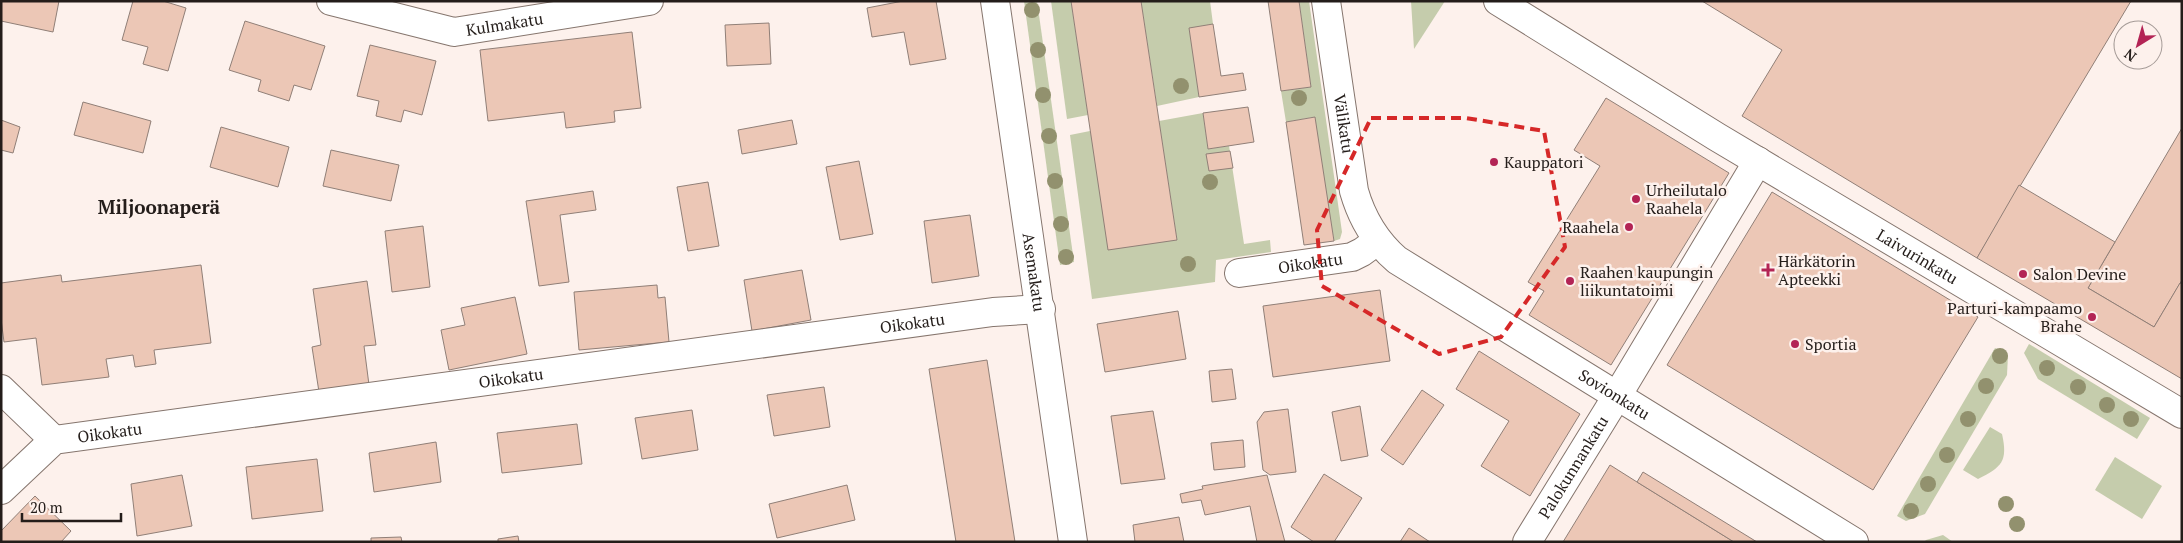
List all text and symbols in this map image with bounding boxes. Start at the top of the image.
street label: Kulmakatu [464,7,545,41]
north arrow [2113,20,2163,70]
text: N [2120,45,2140,67]
street label: Välikatu [1329,93,1359,155]
place label: Kauppatori [1504,151,1584,173]
marker: Kauppatori [1488,156,1500,168]
place label: Urheilutalo Raahela [1646,179,1727,219]
marker: Urheilutalo Raahela [1630,193,1642,205]
district label: Miljoonaperä [98,194,221,219]
place label: Raahela [1562,216,1619,238]
marker: Raahela [1623,221,1635,233]
street label: Laivurinkatu [1873,224,1962,289]
street label: Asemakatu [1018,231,1051,313]
street label: Oikokatu [1277,247,1344,278]
place label: Härkätorin Apteekki [1778,250,1856,290]
place label: Raahen kaupungin liikuntatoimi [1580,261,1714,301]
place label: Salon Devine [2033,263,2126,285]
marker: Härkätorin Apteekki [1762,264,1774,276]
marker: Salon Devine [2017,268,2029,280]
marker: Raahen kaupungin liikuntatoimi [1564,275,1576,287]
place label: Parturi-kampaamo Brahe [1947,297,2082,337]
street label: Oikokatu [878,308,946,338]
marker: Parturi-kampaamo Brahe [2086,311,2098,323]
place label: Sportia [1805,333,1856,355]
marker: Sportia [1789,338,1801,350]
street label: Oikokatu [477,362,545,393]
street label: Sovionkatu [1575,364,1654,425]
street label: Palokunnankatu [1533,412,1613,523]
street label: Oikokatu [76,417,143,448]
scale bar [22,490,121,522]
text: 20 m [30,497,63,517]

